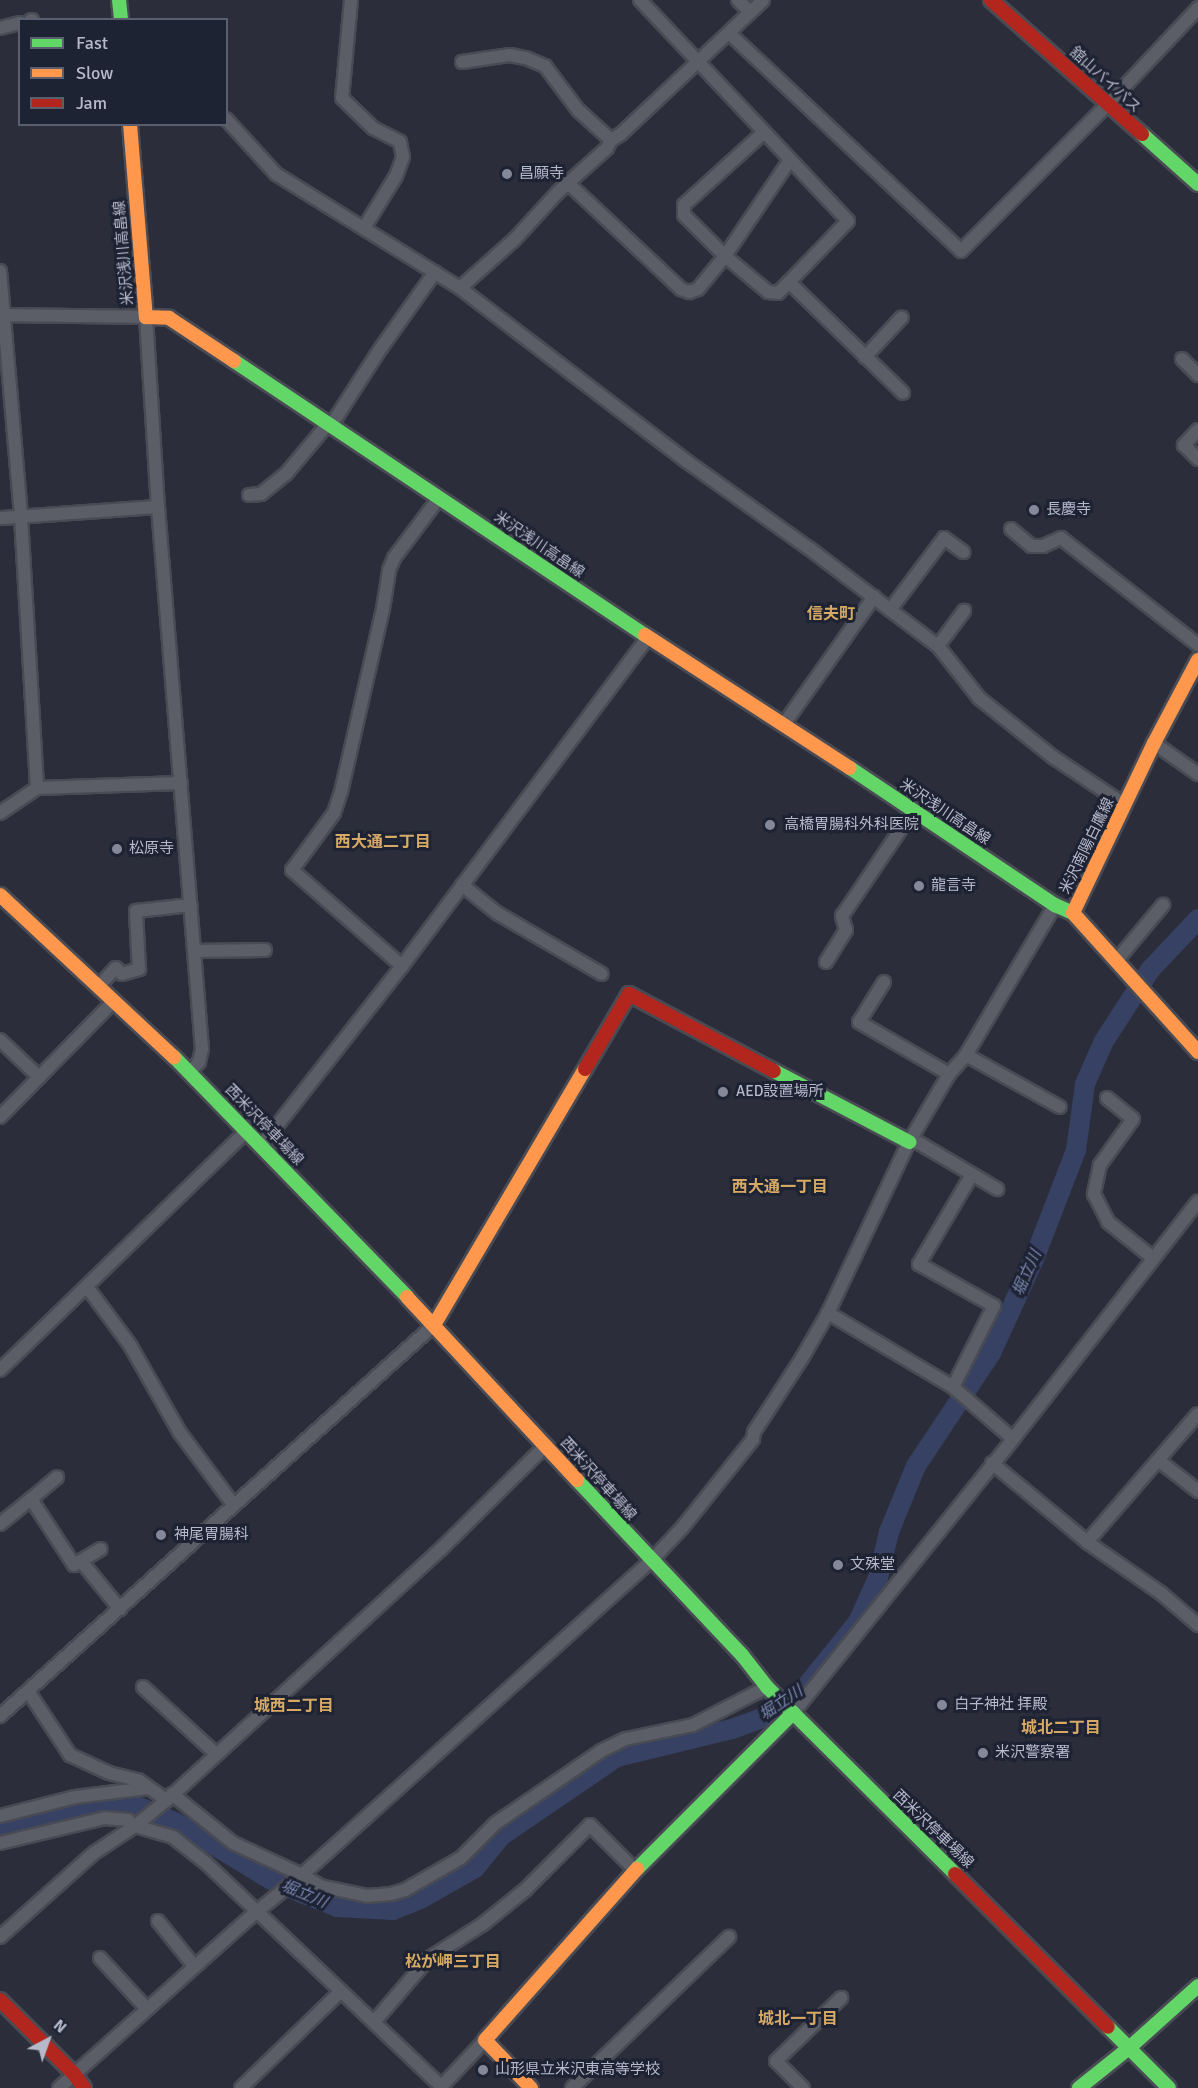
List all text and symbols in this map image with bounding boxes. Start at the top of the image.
legend [18,18,228,126]
text: Fast [76,32,108,54]
street label: 舘山バイパス [1066,43,1144,117]
text: Slow [76,62,113,84]
text: Jam [76,92,107,114]
place label: 昌願寺 [519,165,564,183]
marker: 昌願寺 [500,167,514,181]
street label: 米沢浅川高畠線 [110,200,138,306]
place label: 長慶寺 [1046,501,1091,519]
marker: 長慶寺 [1027,503,1041,517]
street label: 米沢浅川高畠線 [490,508,588,582]
district label: 信夫町 [807,604,855,624]
street label: 米沢浅川高畠線 [896,775,994,849]
street label: 米沢南陽白鷹線 [1056,795,1118,897]
marker: 高橋胃腸科外科医院 [761,816,779,834]
place label: 高橋胃腸科外科医院 [784,816,919,834]
district label: 西大通二丁目 [335,832,431,852]
place label: 松原寺 [129,840,174,858]
marker: 松原寺 [110,842,124,856]
place label: 龍言寺 [931,877,976,895]
marker: 龍言寺 [912,879,926,893]
street label: 西米沢停車場線 [221,1081,307,1169]
marker: AED設置場所 [714,1083,732,1101]
place label: AED設置場所 [736,1083,823,1101]
district label: 西大通一丁目 [732,1177,828,1197]
water label: 堀立川 [1008,1247,1046,1299]
street label: 西米沢停車場線 [556,1434,640,1524]
marker: 神尾胃腸科 [152,1526,170,1544]
place label: 神尾胃腸科 [174,1526,249,1544]
place label: 文殊堂 [850,1556,895,1574]
marker: 文殊堂 [831,1558,845,1572]
water label: 堀立川 [756,1682,806,1724]
district label: 城西二丁目 [254,1696,334,1716]
place label: 白子神社 拝殿 [954,1696,1047,1714]
marker: 白子神社 拝殿 [935,1698,949,1712]
district label: 城北二丁目 [1021,1718,1101,1738]
place label: 米沢警察署 [995,1744,1070,1762]
marker: 米沢警察署 [976,1746,990,1760]
street label: 西米沢停車場線 [889,1786,977,1872]
water label: 堀立川 [278,1876,330,1912]
district label: 松が岬三丁目 [405,1952,501,1972]
district label: 城北一丁目 [758,2009,838,2029]
north arrow [18,2010,78,2070]
text: N [49,2015,71,2038]
place label: 山形県立米沢東高等学校 [495,2061,660,2079]
marker: 山形県立米沢東高等学校 [476,2063,490,2077]

